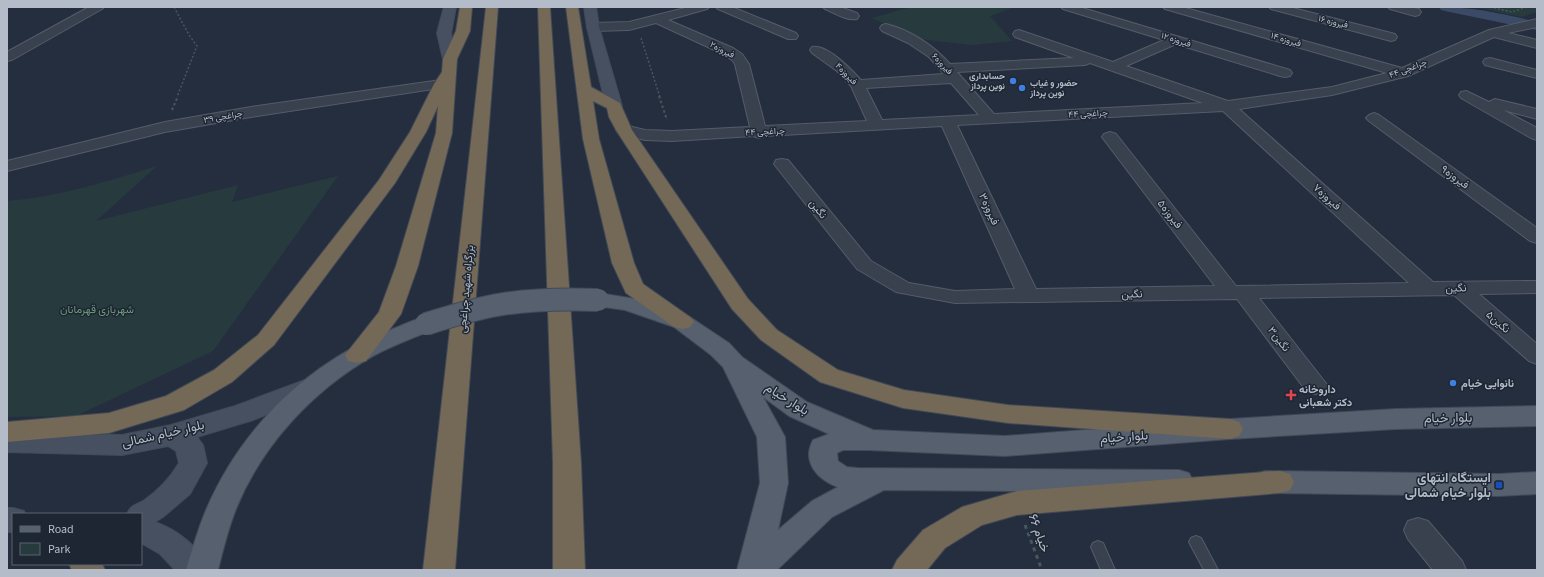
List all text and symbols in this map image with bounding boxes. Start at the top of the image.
street label: فیروزه ۱۶ [1317,12,1349,32]
street label: فیروزه ۱۲ [1159,29,1193,51]
street label: فیروزه ۱۴ [1269,29,1303,51]
street label: فیروزه۲ [707,38,737,62]
street label: فیروزه۶ [928,50,956,78]
street label: چراغچی ۴۴ [1387,56,1429,82]
street label: فیروزه۴ [832,60,860,88]
place label: حسابداری نوین پرداز [969,70,1005,93]
marker: حسابداری نوین پرداز [1008,76,1018,86]
place label: حضور و غیاب نوین پرداز [1029,77,1078,100]
marker: حضور و غیاب نوین پرداز [1017,83,1027,93]
street label: چراغچی ۴۴ [1068,106,1108,122]
street label: چراغچی ۳۹ [202,107,244,127]
street label: چراغچی ۴۴ [745,124,785,140]
street label: فیروزه۹ [1438,162,1472,192]
street label: فیروزه۷ [1310,180,1344,214]
street label: فیروزه۳ [975,191,1003,227]
street label: نگین [806,196,830,222]
street label: فیروزه۵ [1154,196,1186,232]
street label: بزرگراه شهید چراغچی [455,244,477,334]
street label: نگین [1445,280,1467,296]
street label: نگین [1121,286,1143,302]
park label: شهربازی قهرمانان [60,302,134,317]
street label: نگین۵ [1483,307,1513,337]
street label: نگین۳ [1264,323,1294,355]
place label: نانوایی خیام [1461,376,1514,391]
marker: نانوایی خیام [1448,378,1458,388]
street label: بلوار خیام [762,379,812,420]
place label: داروخانه دکتر شعبانی [1299,382,1353,410]
marker: داروخانه دکتر شعبانی [1286,390,1296,400]
street label: بلوار خیام [1424,409,1473,427]
street label: بلوار خیام شمالی [120,416,206,452]
street label: بلوار خیام [1099,426,1149,448]
place label: ایستگاه انتهای بلوار خیام شمالی [1405,469,1491,502]
marker: ایستگاه انتهای بلوار خیام شمالی [1494,480,1504,490]
street label: خیام ۶۶ [1024,511,1054,555]
legend [12,513,142,565]
text: Road [48,521,74,538]
text: Park [48,541,70,558]

